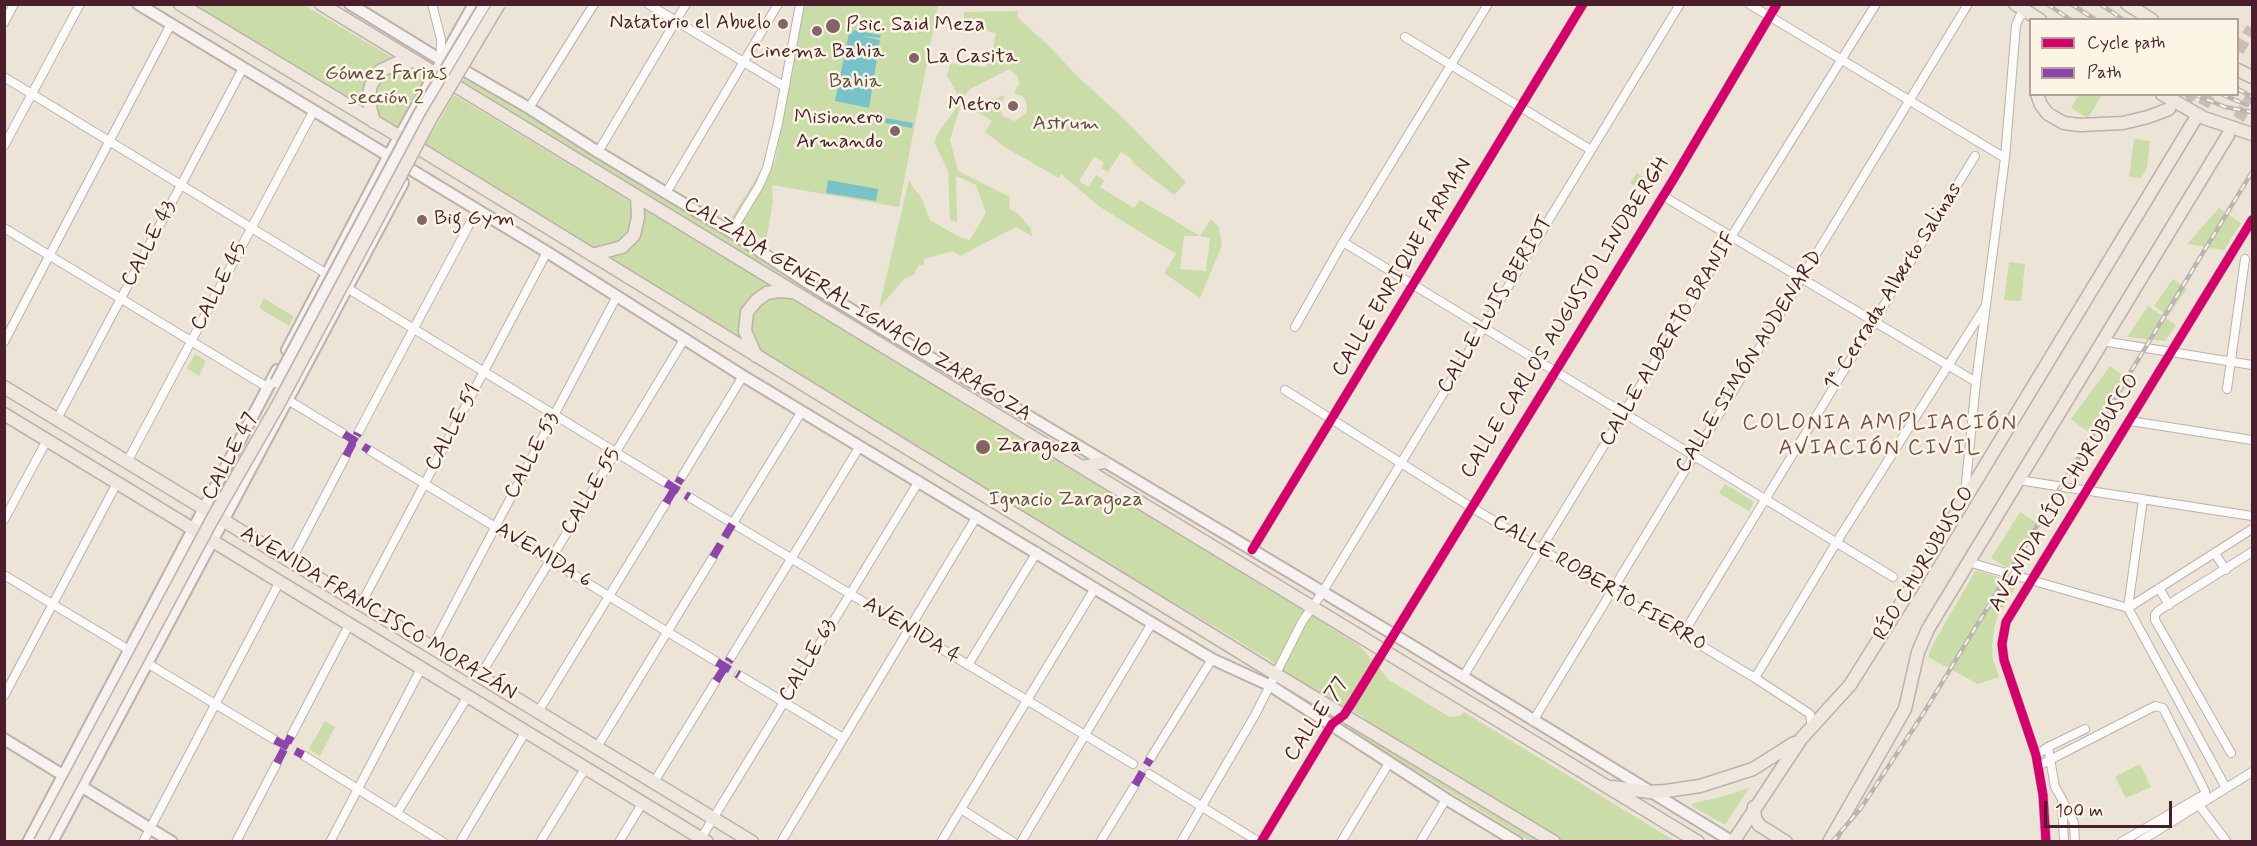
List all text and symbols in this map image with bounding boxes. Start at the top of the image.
place label: Natatorio el Abuelo [609,11,771,37]
place label: Psic. Said Meza [846,13,985,39]
marker: Natatorio el Abuelo [776,17,790,31]
marker: Psic. Said Meza [824,17,842,35]
legend [2029,18,2239,96]
marker: Cinema Bahia [810,24,824,38]
text: Cycle path [2087,31,2165,55]
place label: Cinema Bahia [750,40,884,66]
place label: La Casita [926,45,1017,71]
marker: La Casita [907,51,921,65]
text: Path [2087,61,2122,85]
park label: Gómez Farias sección 2 [325,62,447,112]
park label: Bahia [829,70,881,96]
place label: Metro [948,93,1001,119]
marker: Metro [1006,99,1020,113]
place label: Misionero Armando [794,106,883,156]
park label: Astrum [1033,112,1099,138]
marker: Misionero Armando [888,124,902,138]
street label: CALLE CARLOS AUGUSTO LINDBERGH [1456,152,1676,484]
street label: CALLE ENRIQUE FARMAN [1328,154,1478,382]
street label: 1ª Cerrada Alberto Salinas [1820,178,1968,396]
street label: CALZADA GENERAL IGNACIO ZARAGOZA [679,192,1035,428]
street label: CALLE 43 [117,197,183,291]
place label: Big Gym [434,207,515,233]
street label: CALLE LUIS BERIOT [1433,211,1559,399]
marker: Big Gym [415,213,429,227]
street label: CALLE ALBERTO BRANIF [1595,228,1743,452]
street label: CALLE 45 [186,239,254,335]
street label: CALLE SIMÓN AUDENARD [1671,246,1829,478]
street label: AVENIDA RÍO CHURUBUSCO [1984,370,2146,616]
street label: CALLE 51 [421,380,487,476]
street label: CALLE 47 [197,409,265,505]
street label: CALLE 53 [500,409,566,503]
district label: COLONIA AMPLIACIÓN AVIACIÓN CIVIL [1746,411,2014,463]
place label: Zaragoza [996,434,1081,460]
marker: Zaragoza [974,438,992,456]
street label: CALLE 55 [556,444,628,540]
street label: RÍO CHURUBUSCO [1869,482,1981,646]
park label: Ignacio Zaragoza [989,488,1143,514]
street label: CALLE ROBERTO FIERRO [1487,510,1711,658]
street label: AVENIDA 6 [490,517,596,595]
street label: AVENIDA FRANCISCO MORAZÁN [235,521,521,707]
street label: AVENIDA 4 [858,592,964,670]
street label: CALLE 63 [774,615,844,707]
street label: CALLE 77 [1280,673,1354,767]
scale bar [2047,789,2174,827]
text: 100 m [2055,799,2103,823]

